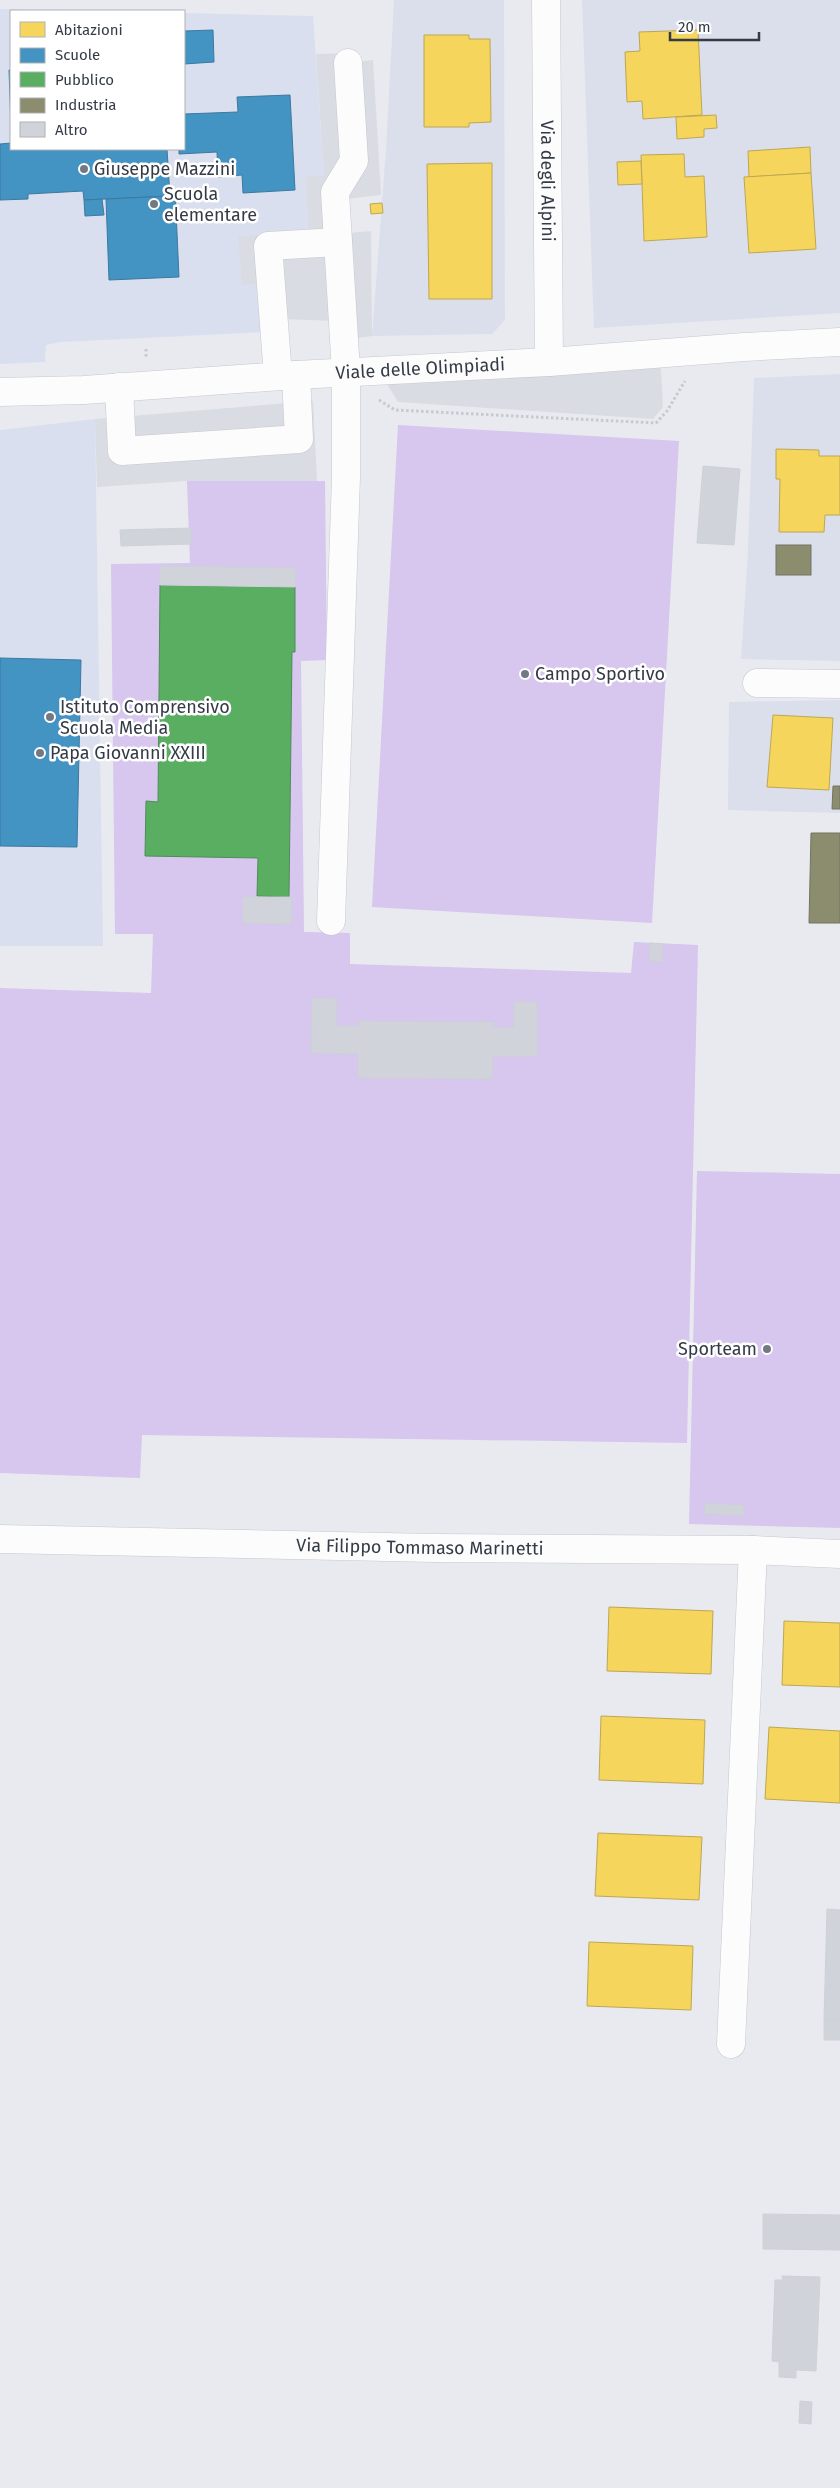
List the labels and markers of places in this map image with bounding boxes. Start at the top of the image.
place label: Giuseppe Mazzini [94,158,235,180]
marker: Giuseppe Mazzini [78,163,90,175]
place label: Scuola elementare [164,183,257,226]
marker: Scuola elementare [148,198,160,210]
place label: Campo Sportivo [535,663,665,685]
marker: Campo Sportivo [519,668,531,680]
place label: Istituto Comprensivo Scuola Media [60,696,230,739]
marker: Istituto Comprensivo Scuola Media [44,711,56,723]
place label: Papa Giovanni XXIII [50,742,206,764]
marker: Papa Giovanni XXIII [34,747,46,759]
place label: Sporteam [678,1338,757,1360]
marker: Sporteam [761,1343,773,1355]

